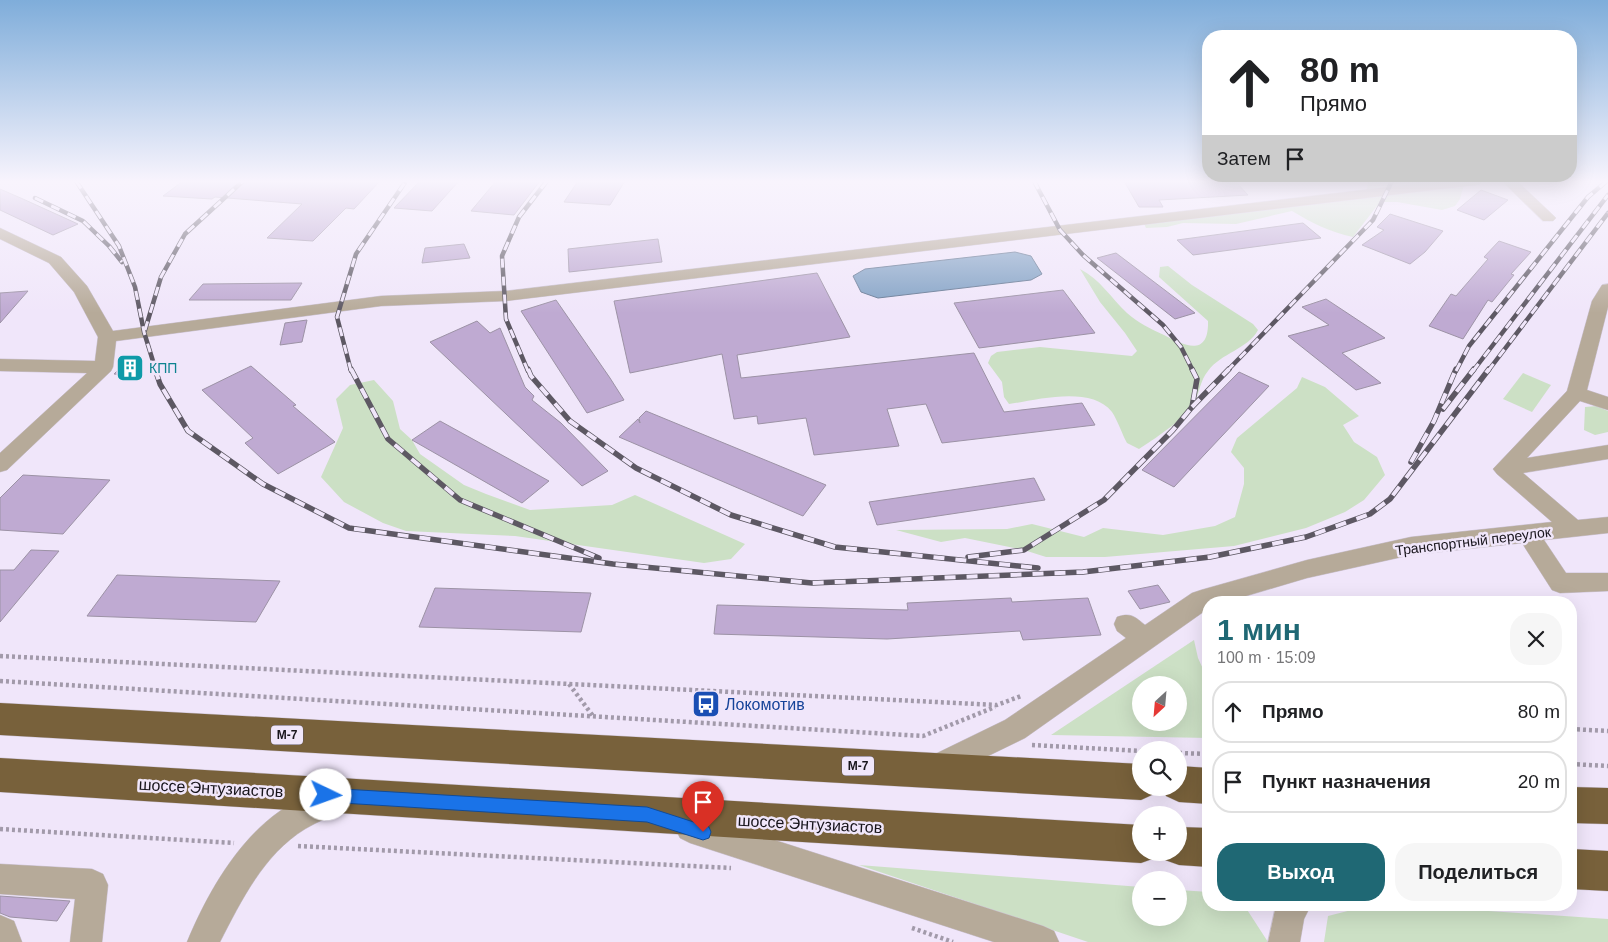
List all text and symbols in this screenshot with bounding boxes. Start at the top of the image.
icon: ahead [1217,50,1282,115]
text: 80 m [1300,50,1380,89]
text: Прямо [1300,91,1367,116]
icon: arrive [1281,145,1309,173]
text: Затем [1217,148,1271,169]
building icon: КПП [115,353,145,383]
place label: КПП [149,360,177,376]
street label: Транспортный переулок [1394,523,1553,558]
text: 1 мин [1217,613,1301,646]
button: close [1510,613,1562,665]
text: 100 m · 15:09 [1217,649,1316,666]
north arrow [1132,676,1188,731]
map controls [1132,676,1187,926]
bus stop icon: Локомотив [691,689,721,719]
place label: Локомотив [725,696,805,713]
icon: ahead [1219,698,1247,726]
text: Прямо [1262,701,1324,722]
text: 80 m [1518,701,1560,722]
road number: М-7 [271,726,303,744]
button: search [1132,741,1187,796]
road number: М-7 [842,756,874,776]
position arrow [299,768,351,820]
icon: arrive [1219,768,1247,796]
text: Пункт назначения [1262,771,1431,792]
text: 20 m [1518,771,1560,792]
street label: шоссе Энтузиастов [138,776,284,800]
pin [682,781,724,832]
icon: arrive [689,788,717,816]
button: + [1132,806,1187,861]
street label: шоссе Энтузиастов [737,812,883,836]
button: Выход [1217,843,1385,901]
button: Поделиться [1395,843,1562,901]
button: − [1132,871,1187,926]

